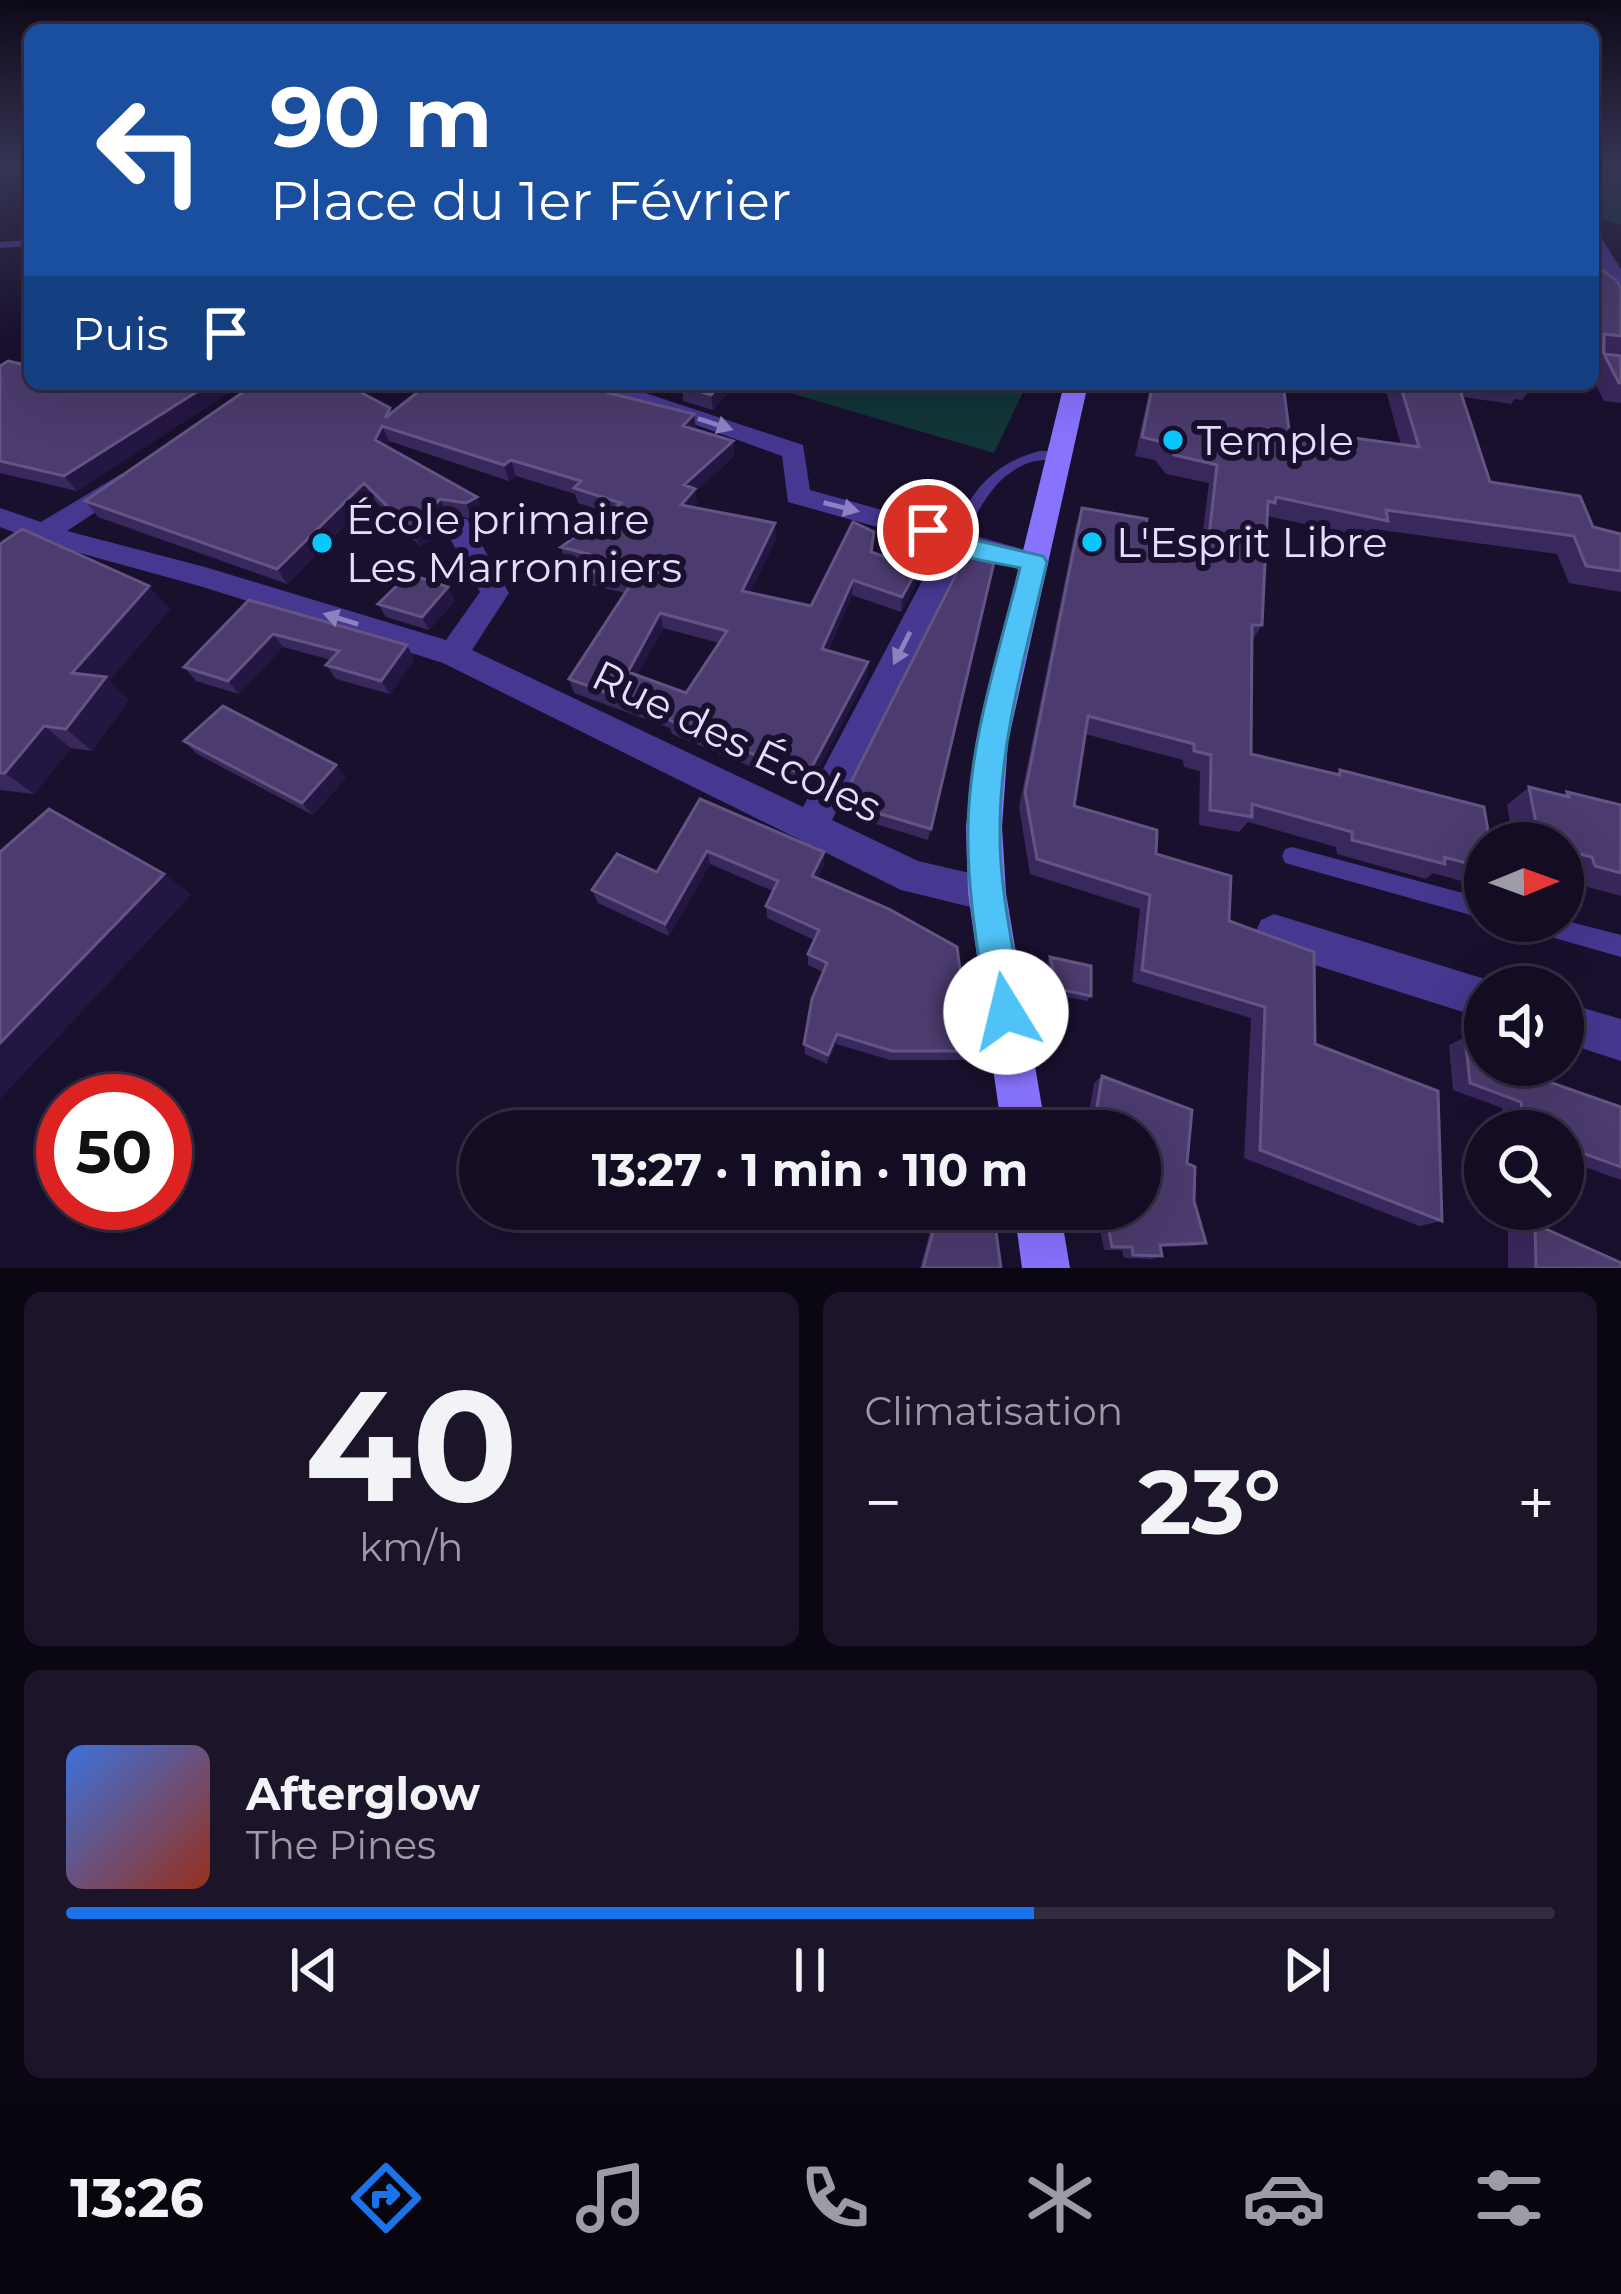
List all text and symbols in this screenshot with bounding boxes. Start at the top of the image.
text: 90 m [270,66,492,168]
icon: left [72,72,228,228]
text: Place du 1er Février [270,168,791,234]
icon: arrive [193,300,259,366]
text: Puis [72,306,169,361]
place label: Temple [1197,414,1354,466]
one-way arrow [697,415,734,434]
marker: Temple [1160,427,1186,453]
pin [877,479,979,581]
place label: École primaire Les Marronniers [346,493,682,593]
icon: arrive [895,497,961,563]
one-way arrow [822,499,859,518]
place label: L'Esprit Libre [1116,516,1388,568]
marker: L'Esprit Libre [1079,529,1105,555]
marker: École primaire Les Marronniers [309,530,335,556]
one-way arrow [322,609,359,627]
one-way arrow [892,631,912,665]
street label: Rue des Écoles [584,649,890,833]
north arrow [1464,822,1584,942]
map controls [1464,822,1584,1230]
position arrow [943,949,1069,1075]
button: sound [1464,966,1584,1086]
speed limit sign: 50 [36,1074,192,1230]
button: search [1464,1110,1584,1230]
text: 13:27 · 1 min · 110 m [592,1142,1028,1197]
text: 40 [305,1350,518,1540]
text: Climatisation [865,1387,1123,1435]
text: 23° [1138,1447,1281,1557]
text: − [865,1462,902,1543]
text: + [1517,1462,1555,1543]
text: km/h [359,1523,463,1571]
text: Afterglow [246,1766,480,1821]
text: The Pines [246,1821,436,1869]
icon: previous [281,1937,347,2003]
icon: pause [777,1937,843,2003]
icon: next [1274,1937,1340,2003]
icon: directions [344,2156,428,2240]
icon: music [569,2156,653,2240]
icon: phone [793,2156,877,2240]
icon: climate [1018,2156,1102,2240]
icon: car [1242,2156,1326,2240]
icon: filters [1467,2156,1551,2240]
text: 13:26 [70,2165,204,2231]

